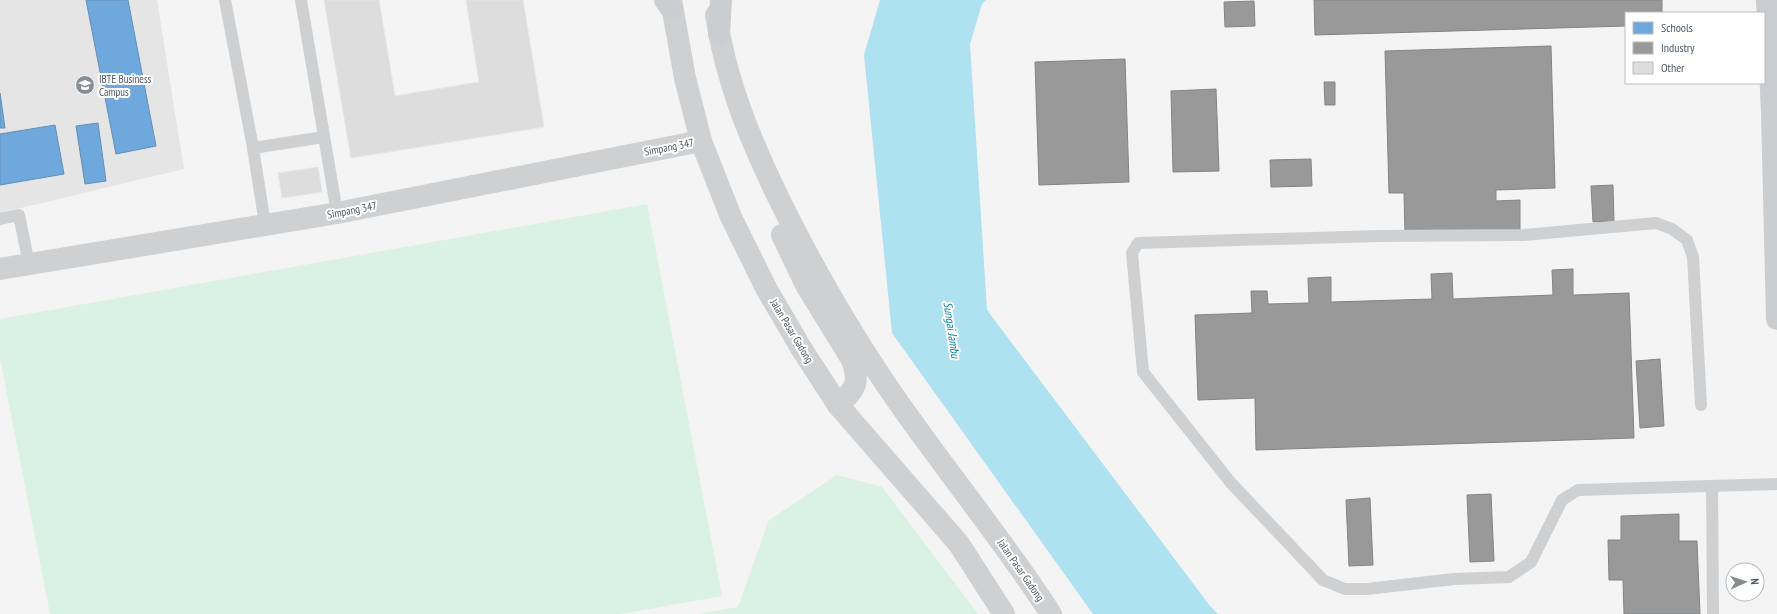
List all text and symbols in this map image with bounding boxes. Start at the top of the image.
legend [1625,12,1765,84]
text: Schools [1661,20,1693,35]
text: Industry [1661,40,1695,55]
text: Other [1661,60,1685,75]
place label: IBTE Business Campus [99,72,152,99]
school or university icon: IBTE Business Campus [74,74,96,96]
street label: Simpang 347 [643,135,695,159]
street label: Simpang 347 [326,198,378,222]
street label: Jalan Pasar Gadong [767,295,817,366]
water label: Sungai Jambu [941,301,963,360]
street label: Jalan Pasar Gadong [994,535,1048,604]
north arrow [1725,562,1765,602]
text: N [1748,578,1762,585]

